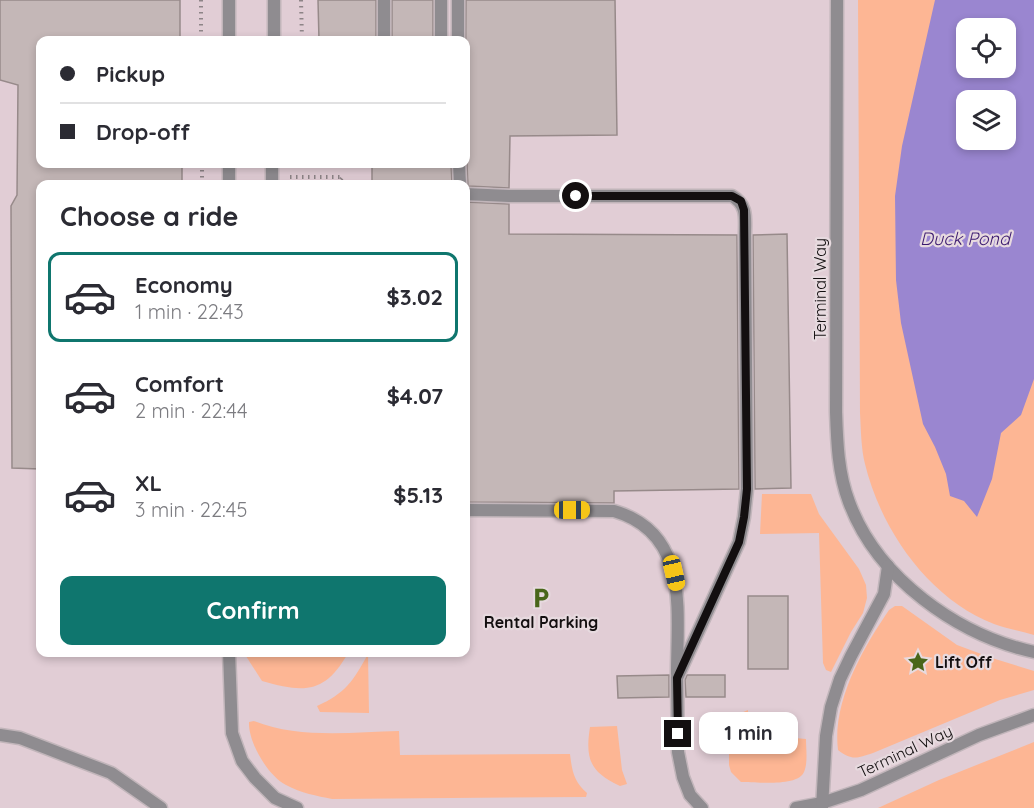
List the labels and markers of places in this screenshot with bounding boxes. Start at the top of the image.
parking icon: Rental Parking [529,586,553,610]
place label: Rental Parking [484,612,598,632]
place icon: Lift Off [906,650,930,674]
place label: Lift Off [935,652,992,672]

